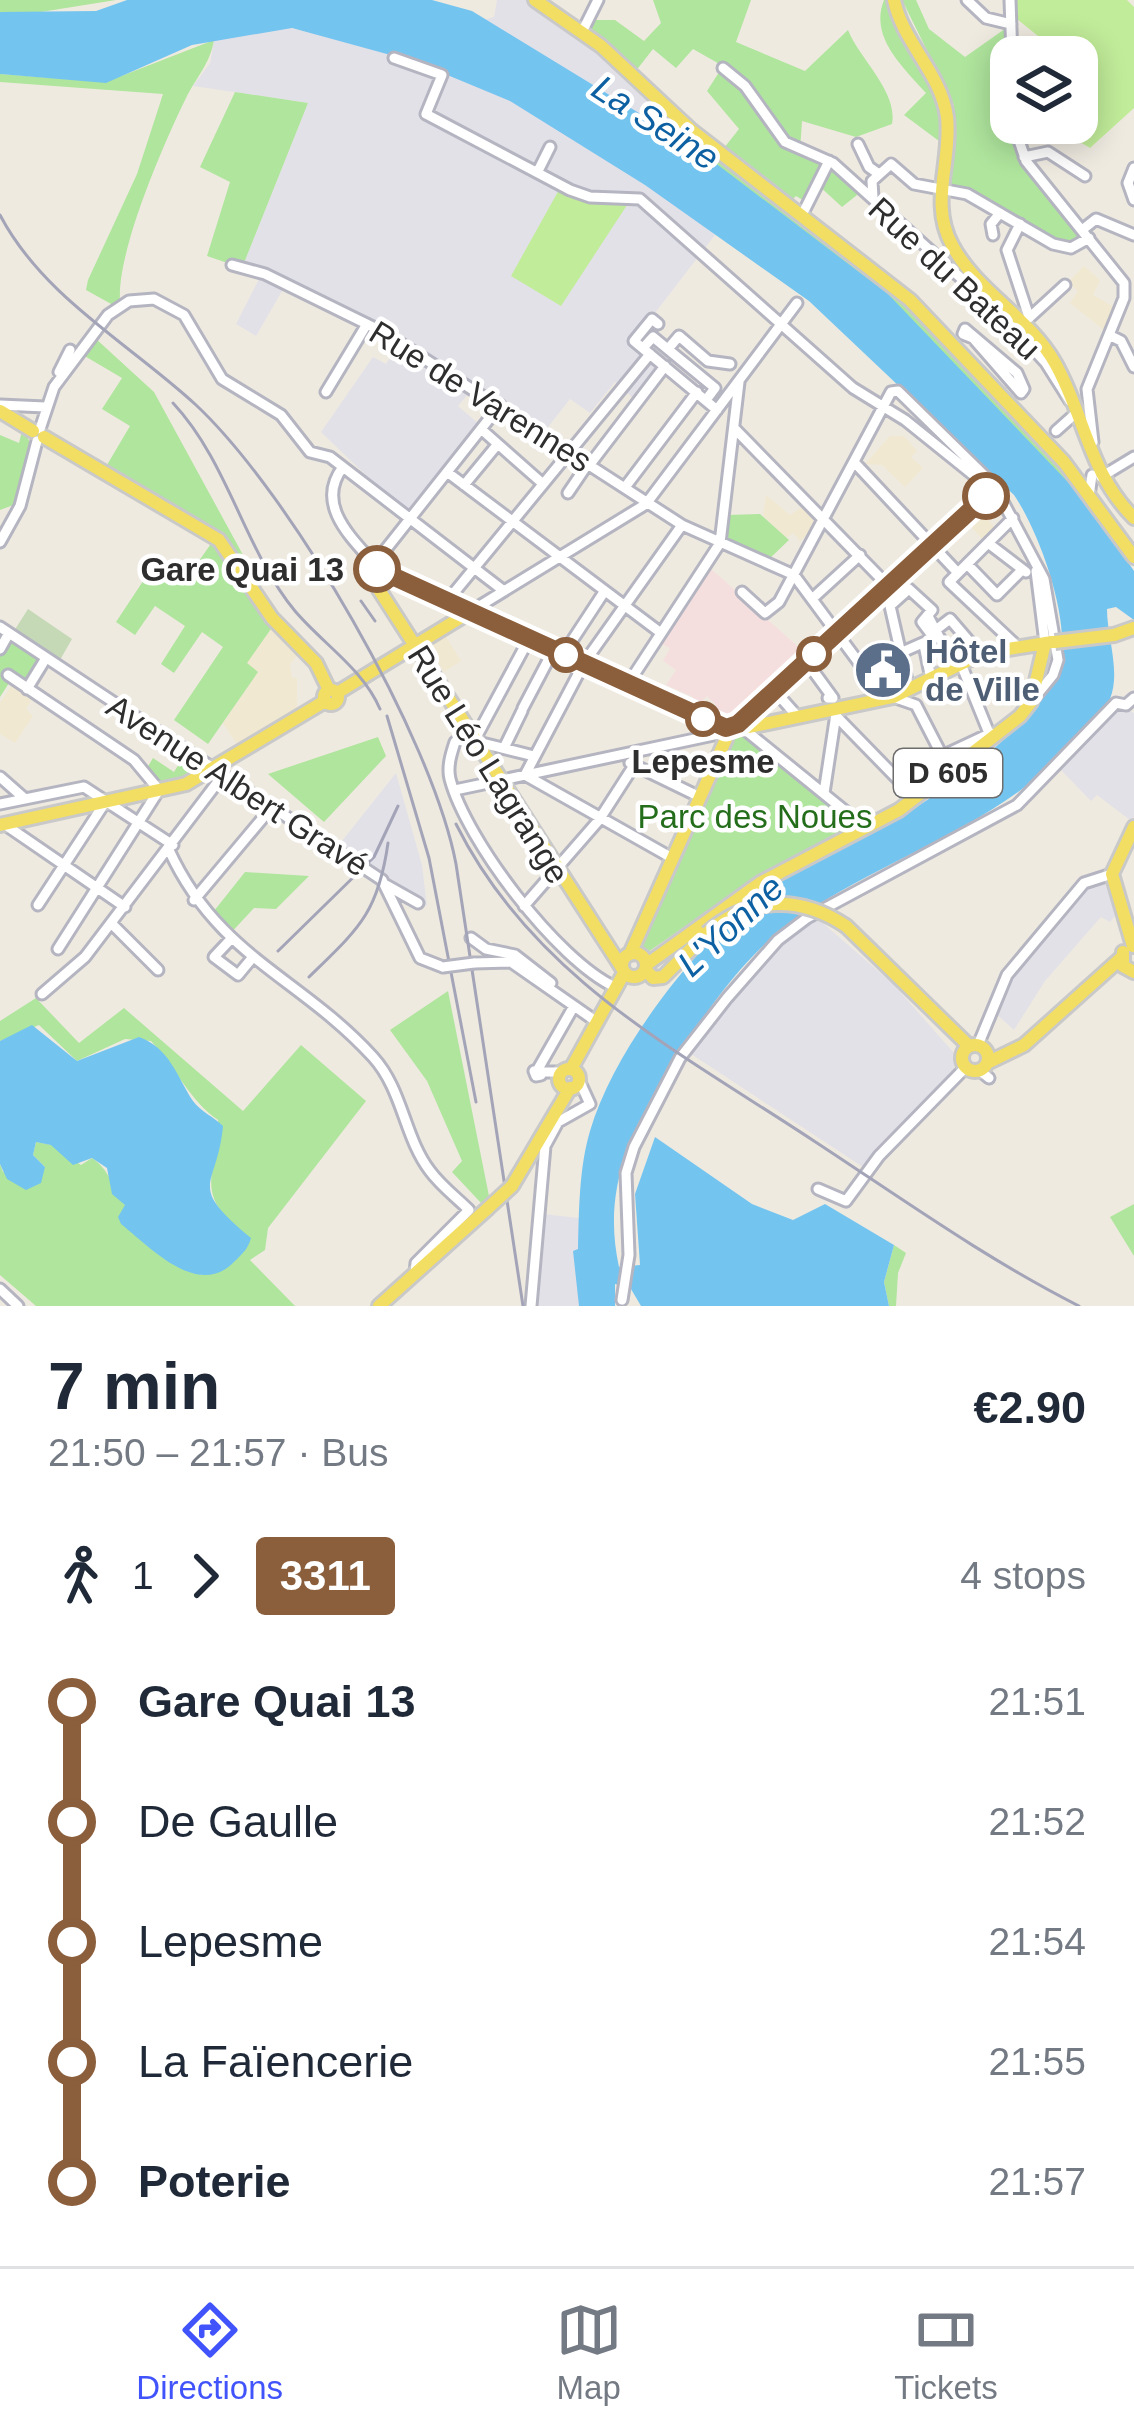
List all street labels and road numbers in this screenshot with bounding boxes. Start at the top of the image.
street label: Rue du Bateau [862,190,1048,367]
street label: Rue de Varennes [363,313,598,480]
street label: Rue Léo Lagrange [400,639,577,890]
street label: Avenue Albert Gravé [100,687,375,884]
road number: D 605 [894,749,1002,797]

